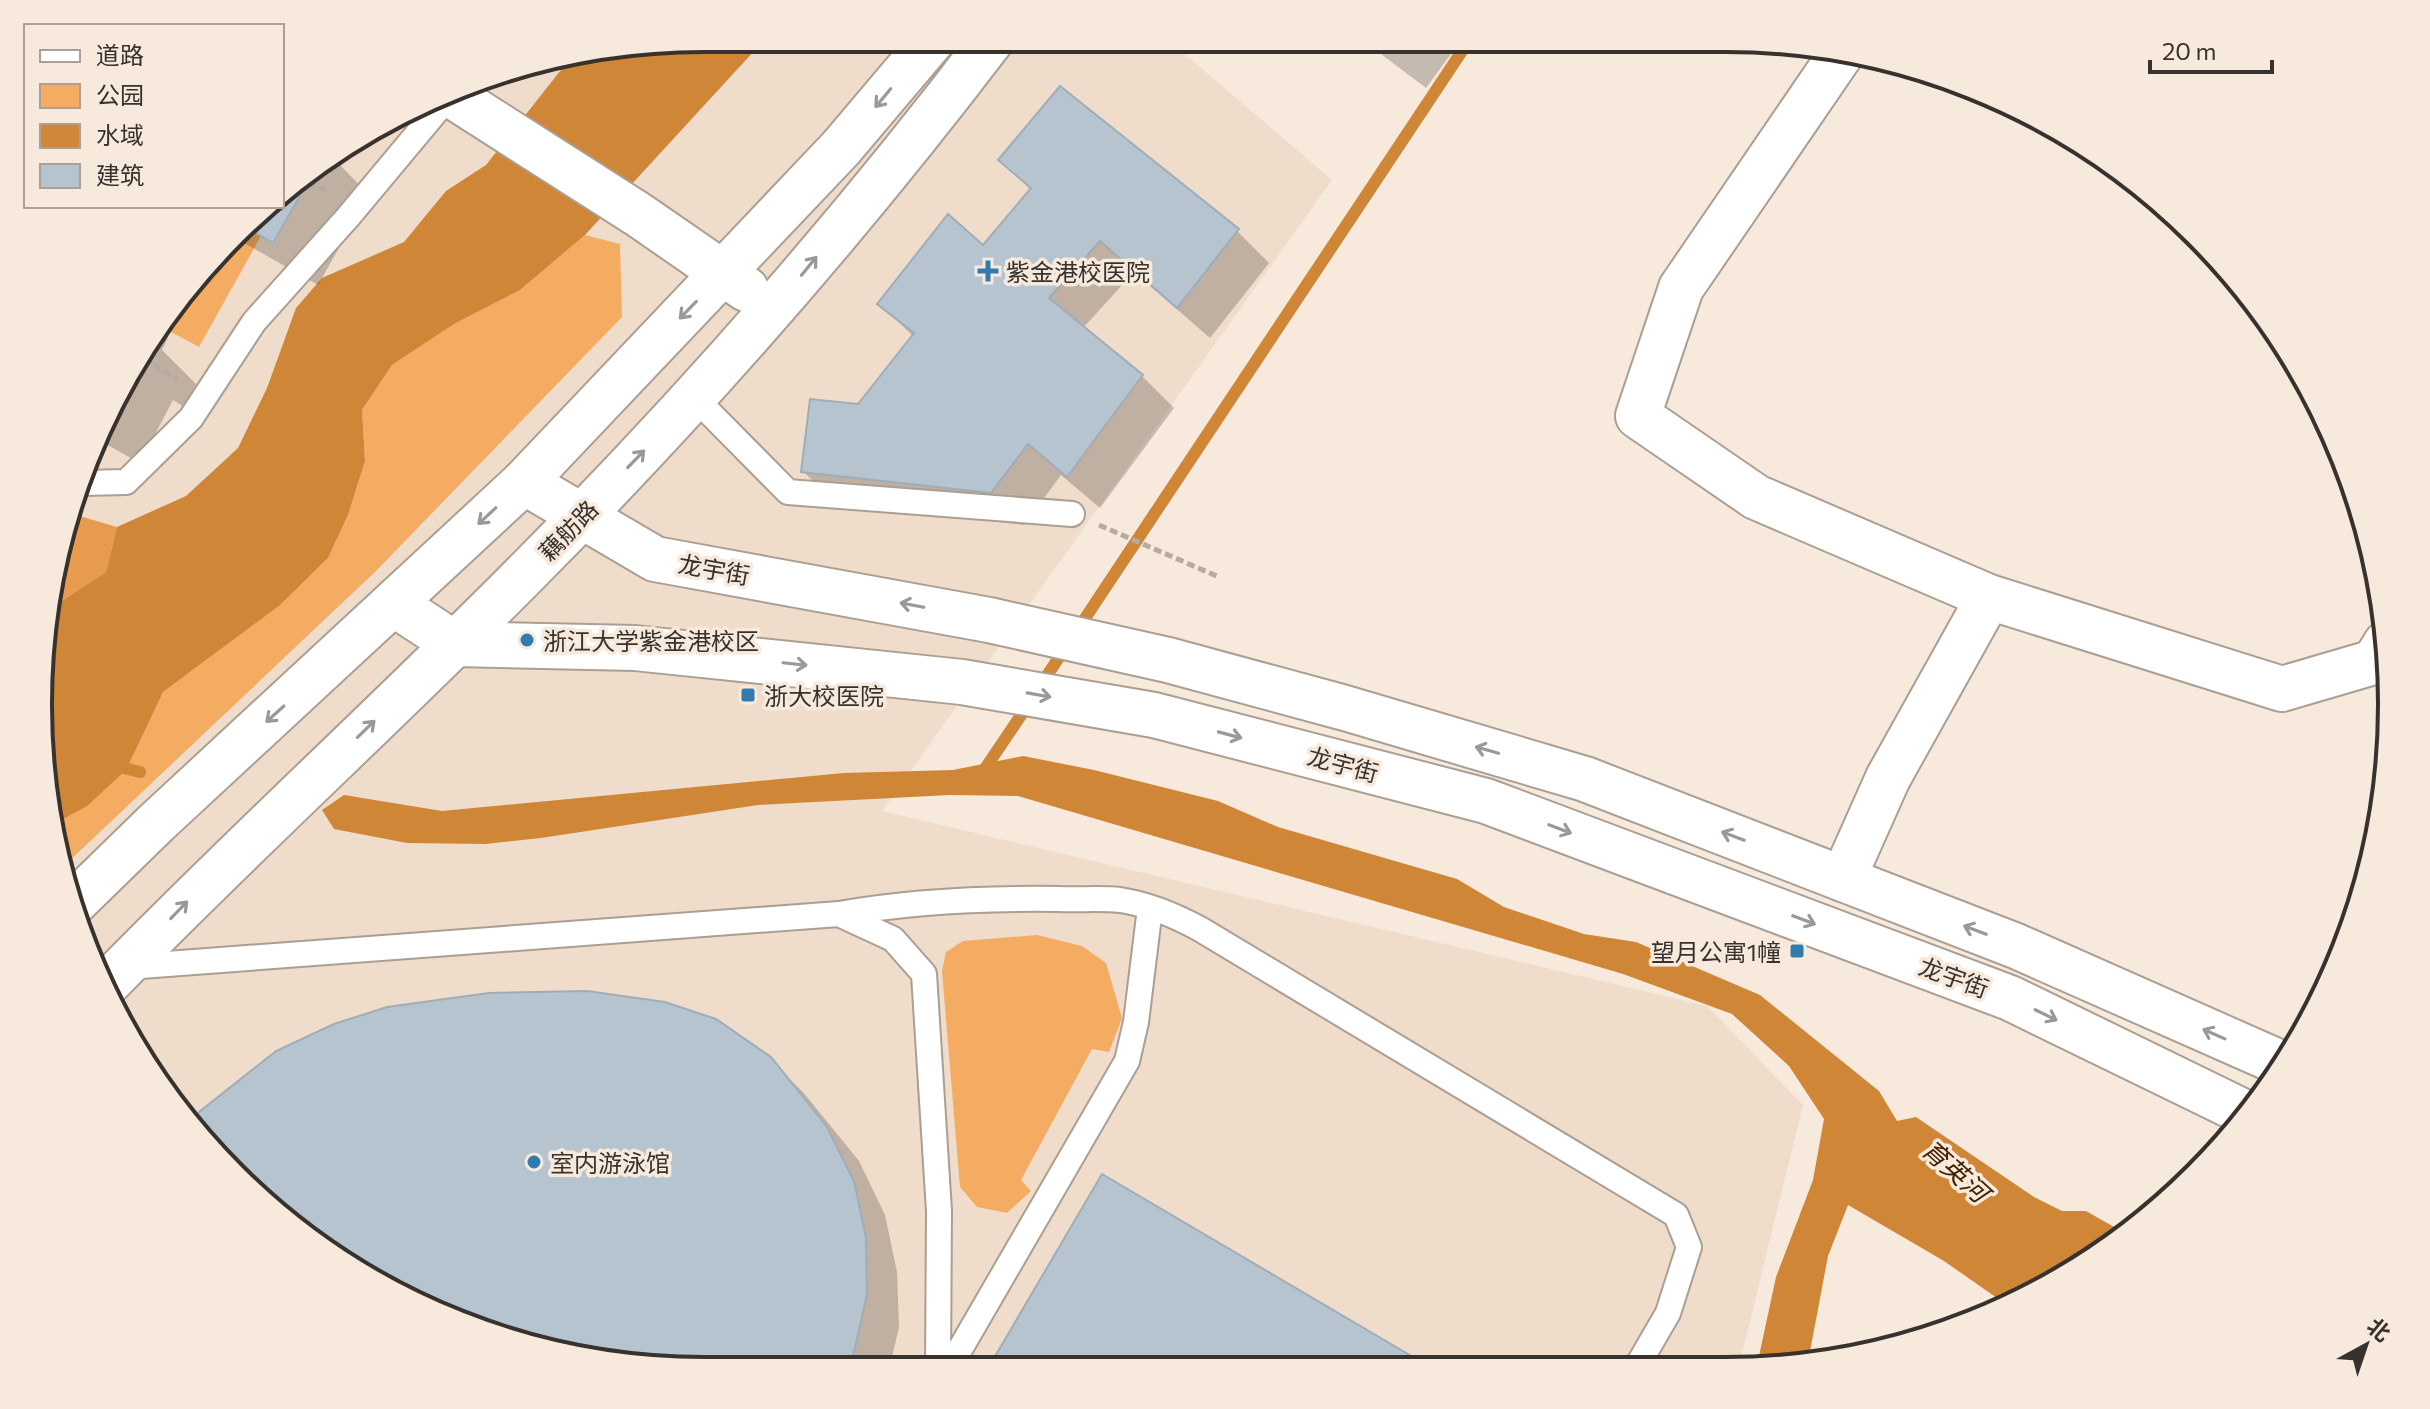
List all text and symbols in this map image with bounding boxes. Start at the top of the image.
legend [24,24,284,208]
scale bar [2150,24,2272,74]
text: 20 m [2162,36,2216,65]
text: 道路 [96,40,144,69]
text: 公园 [96,80,144,109]
one-way arrow [874,87,892,108]
text: 水域 [96,120,144,149]
text: 建筑 [96,160,144,189]
one-way arrow [800,256,818,277]
place label: 紫金港校医院 [1006,257,1150,286]
marker: 紫金港校医院 [977,260,999,282]
one-way arrow [680,299,698,319]
one-way arrow [626,450,645,470]
street label: 藕舫路 [533,494,603,566]
one-way arrow [478,506,498,525]
street label: 龙宇街 [676,548,752,590]
one-way arrow [900,597,925,612]
place label: 浙江大学紫金港校区 [543,626,759,655]
marker: 浙江大学紫金港校区 [518,631,536,649]
one-way arrow [781,656,808,671]
place label: 浙大校医院 [764,681,884,710]
marker: 浙大校医院 [739,686,757,704]
one-way arrow [1026,688,1052,703]
one-way arrow [266,704,286,722]
one-way arrow [355,720,375,739]
one-way arrow [1216,728,1242,743]
street label: 龙宇街 [1304,741,1382,787]
one-way arrow [1475,742,1501,757]
one-way arrow [1547,823,1572,837]
one-way arrow [1721,828,1745,842]
one-way arrow [169,900,188,920]
one-way arrow [1791,914,1816,929]
one-way arrow [1963,922,1988,936]
place label: 望月公寓1幢 [1651,937,1781,966]
marker: 望月公寓1幢 [1788,942,1806,960]
street label: 龙宇街 [1915,951,1993,1003]
one-way arrow [2033,1008,2057,1023]
one-way arrow [2202,1025,2226,1040]
water label: 育英河 [1917,1132,1999,1211]
place label: 室内游泳馆 [550,1148,670,1177]
marker: 室内游泳馆 [525,1153,543,1171]
north arrow [2326,1305,2406,1385]
text: 北 [2362,1312,2396,1347]

